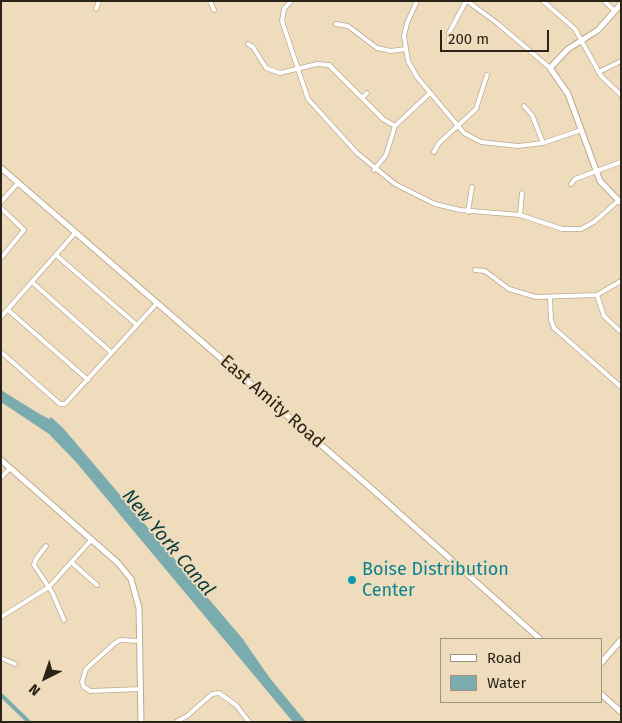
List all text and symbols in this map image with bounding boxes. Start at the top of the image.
scale bar [442,20,551,52]
text: 200 m [448,30,489,48]
street label: East Amity Road [215,351,329,453]
water label: New York Canal [117,485,219,601]
place label: Boise Distribution Center [362,559,509,602]
marker: Boise Distribution Center [346,574,358,586]
legend [440,638,602,703]
text: Road [487,649,522,667]
north arrow [20,653,70,703]
text: Water [487,674,526,692]
text: N [26,680,44,699]

